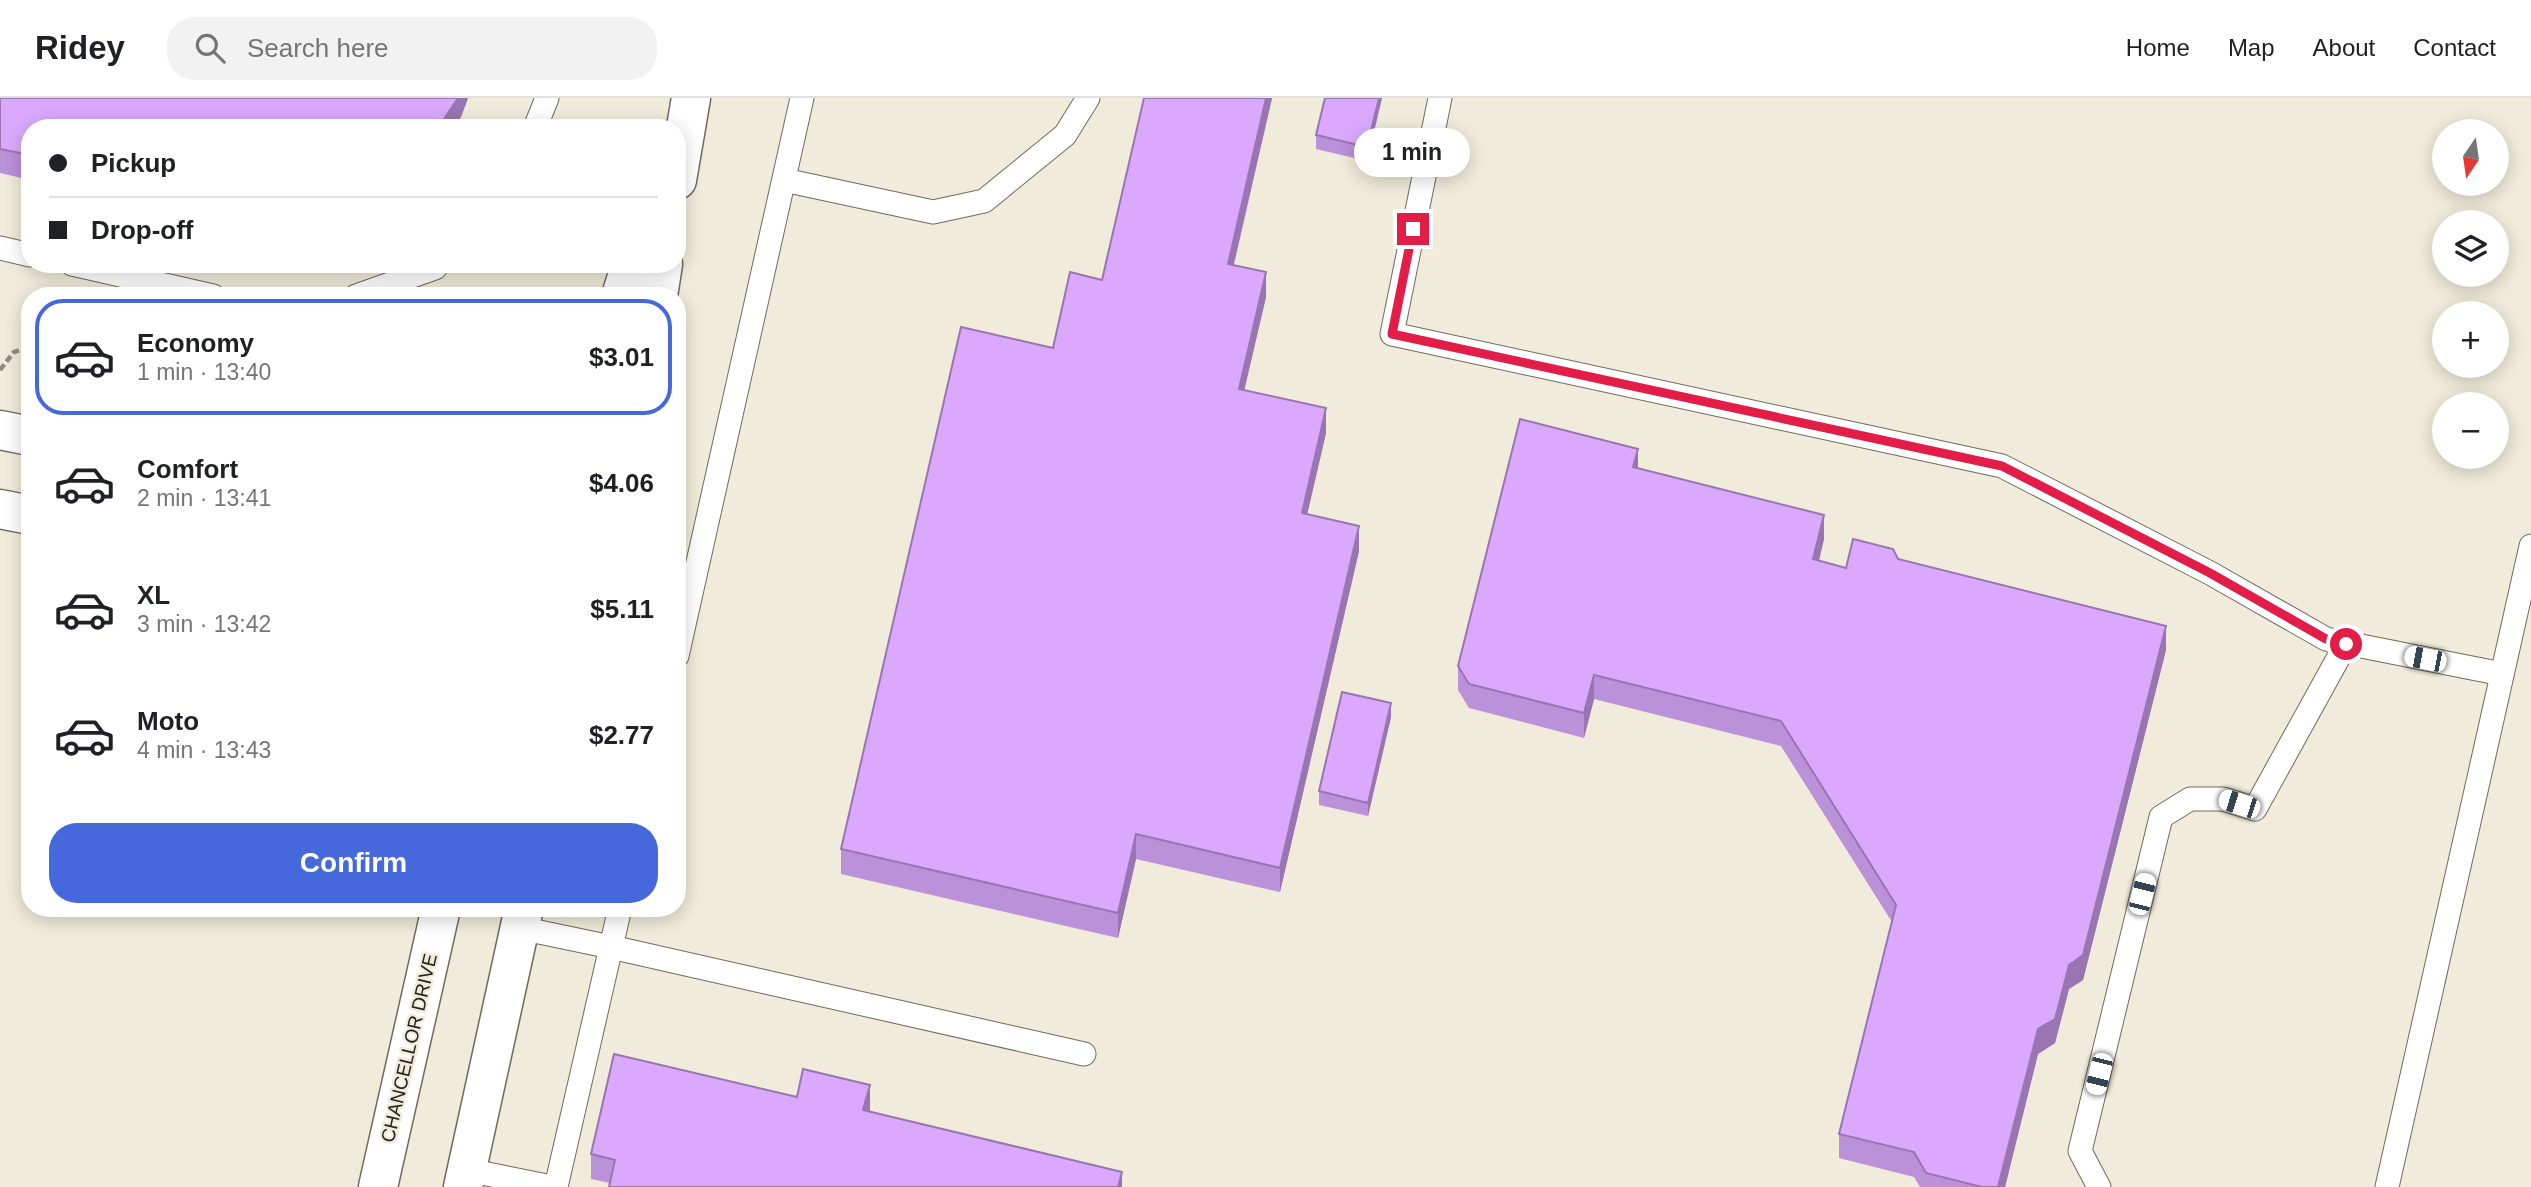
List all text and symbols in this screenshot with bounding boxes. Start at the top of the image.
search box [167,17,657,80]
text: Ridey [35,29,125,66]
icon: search [191,29,229,67]
text: Search here [247,33,389,63]
text: Home [2126,34,2190,61]
text: Map [2228,34,2275,61]
text: About [2313,34,2375,61]
text: Contact [2413,34,2496,61]
north arrow [2432,119,2510,196]
map controls [2432,119,2509,469]
callout: 1 min [1355,128,1471,176]
text: 1 min [1382,139,1442,165]
text: Pickup [91,148,176,178]
button: layers [2432,210,2509,287]
route end [1397,213,1429,245]
text: Drop-off [91,215,194,245]
button: + [2432,301,2509,378]
icon: car [53,326,116,389]
text: Economy [137,328,254,358]
text: $3.01 [589,342,654,372]
text: 1 min · 13:40 [137,359,271,385]
button: − [2432,392,2509,469]
icon: car [53,452,116,515]
text: Comfort [137,454,238,484]
text: $4.06 [589,468,654,498]
text: 2 min · 13:41 [137,485,271,511]
icon: car [53,578,116,641]
text: XL [137,580,170,610]
text: $5.11 [590,594,654,624]
text: 3 min · 13:42 [137,611,271,637]
route start [2330,628,2362,660]
car [2403,645,2448,673]
icon: car [53,704,116,767]
text: Moto [137,706,199,736]
text: $2.77 [589,720,654,750]
text: 4 min · 13:43 [137,737,271,763]
car [2216,788,2263,820]
button: Confirm [49,823,658,903]
car [2127,871,2158,917]
street label: CHANCELLOR DRIVE [377,952,441,1144]
car [2084,1051,2115,1097]

